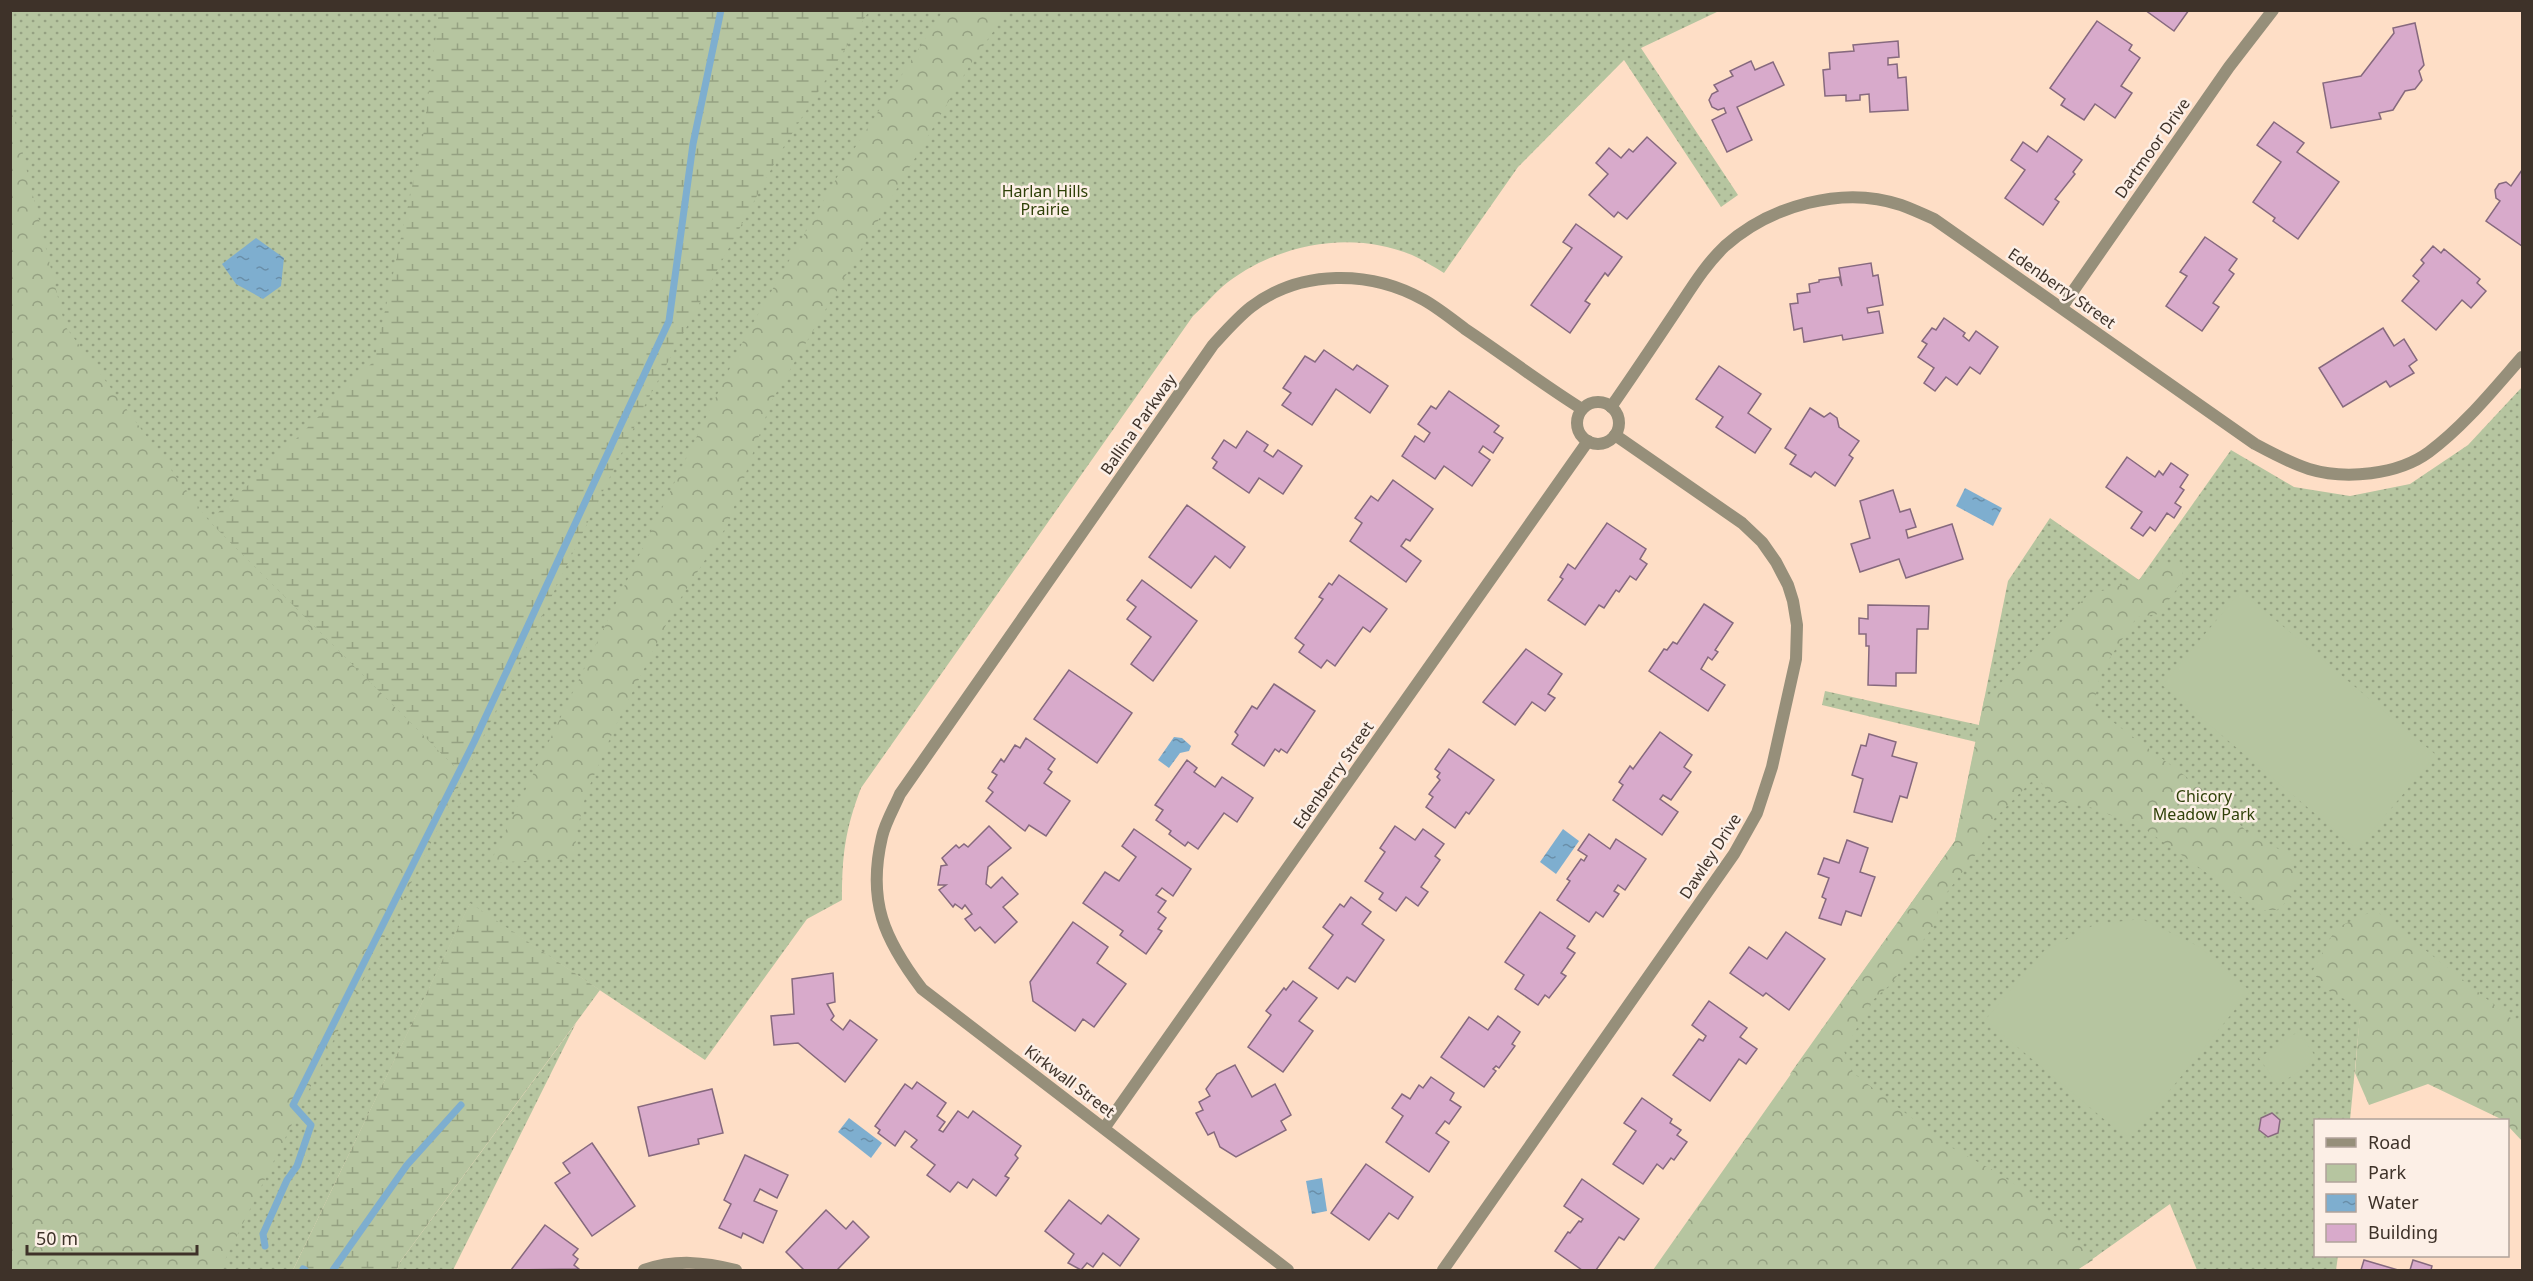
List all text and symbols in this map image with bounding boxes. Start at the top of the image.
street label: Dartmoor Drive [2109,93,2195,203]
park label: Harlan Hills Prairie [1002,180,1088,220]
street label: Edenberry Street [2004,243,2120,333]
street label: Ballina Parkway [1095,369,1181,479]
street label: Edenberry Street [1288,717,1378,833]
park label: Chicory Meadow Park [2153,785,2256,825]
street label: Dawley Drive [1674,809,1746,903]
street label: Kirkwall Street [1020,1040,1120,1122]
legend [2314,1119,2509,1257]
text: Road [2368,1130,2411,1154]
text: Park [2368,1160,2406,1184]
text: Water [2368,1190,2419,1214]
scale bar [27,1218,196,1256]
text: Building [2368,1220,2438,1244]
text: 50 m [36,1226,78,1250]

